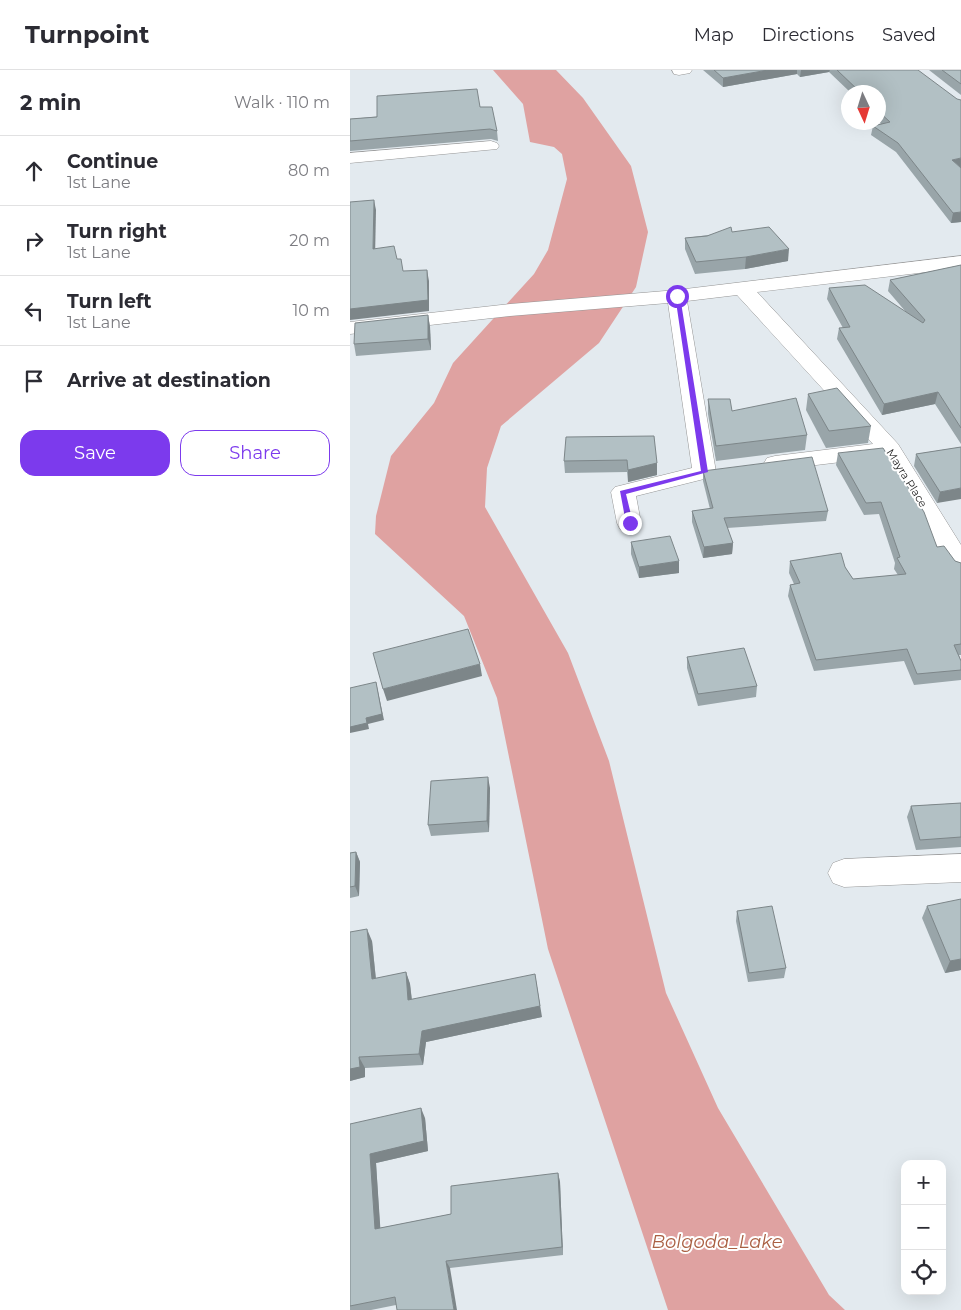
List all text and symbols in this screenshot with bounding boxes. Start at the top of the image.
text: Turnpoint [25,20,149,49]
text: Map [694,24,734,46]
text: Directions [762,24,854,46]
text: Saved [882,24,936,46]
north arrow [841,85,886,130]
text: 2 min [20,90,81,115]
text: Walk · 110 m [234,93,330,112]
text: Continue [67,150,158,173]
icon: ahead [20,157,48,185]
text: 80 m [288,161,330,180]
text: 1st Lane [67,173,131,192]
text: Turn right [67,220,167,243]
icon: right [20,227,48,255]
text: 20 m [289,231,330,250]
text: 1st Lane [67,243,131,262]
route start [666,285,689,308]
text: Turn left [67,290,152,313]
icon: left [20,297,48,325]
text: 10 m [292,301,330,320]
text: 1st Lane [67,313,131,332]
icon: arrive [20,367,48,395]
text: Arrive at destination [67,369,271,392]
button: Save [20,430,170,476]
button: Share [180,430,330,476]
street label: Mayra Place [884,446,931,510]
route end [619,512,642,535]
map controls [901,1160,946,1295]
button: + [901,1160,946,1205]
button: − [901,1205,946,1250]
water label: Bolgoda_Lake [651,1231,783,1253]
button: locate [901,1250,946,1295]

